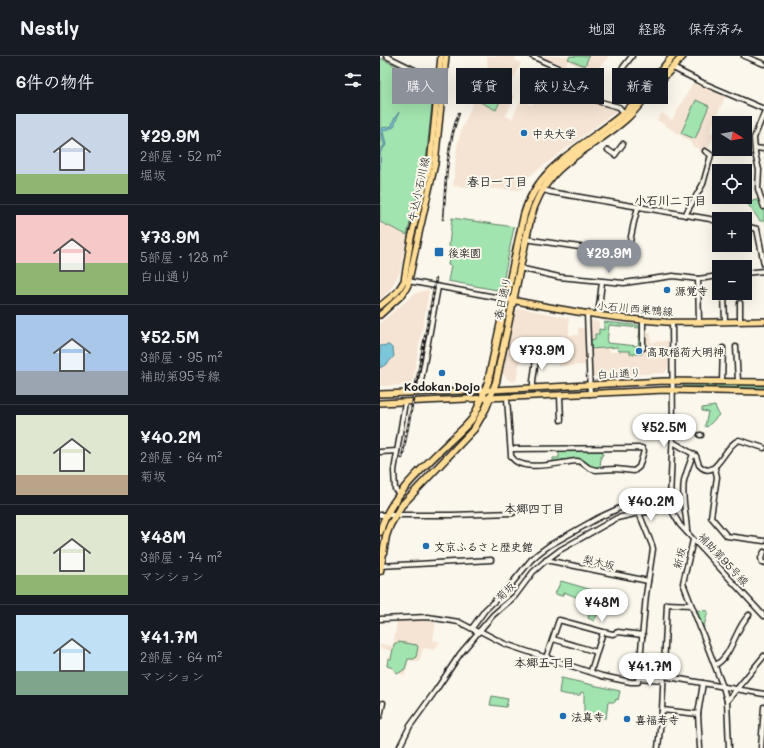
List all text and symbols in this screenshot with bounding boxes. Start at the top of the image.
text: Nestly [20,15,79,40]
text: 地図 [588,19,616,38]
text: 経路 [638,19,666,38]
text: 保存済み [688,19,744,38]
chip: 購入 [392,68,448,104]
chip: 賃貸 [456,68,512,104]
chip: 絞り込み [520,68,604,104]
chip: 新着 [612,68,668,104]
icon: filters [342,69,364,91]
text: 6件の物件 [16,70,94,92]
north arrow [712,116,752,156]
map controls [712,116,752,300]
text: ¥29.9M [140,124,200,146]
place label: 中央大学 [532,126,576,141]
marker: 中央大学 [519,128,529,138]
icon: home [48,130,96,178]
text: 2部屋 · 52 m² [140,147,221,164]
street label: 牛込小石川線 [404,155,432,223]
button: locate [712,164,752,204]
text: 堀坂 [140,166,166,183]
district label: 春日一丁目 [467,173,527,189]
district label: 小石川二丁目 [634,192,706,208]
button: + [712,212,752,252]
text: ¥73.9M [140,225,200,247]
icon: home [48,231,96,279]
pin: ¥29.9M [576,240,642,274]
text: ¥29.9M [586,244,632,261]
place label: 後楽園 [448,245,481,260]
marker: 後楽園 [433,246,445,258]
text: 5部屋 · 128 m² [140,248,228,265]
button: − [712,260,752,300]
text: 白山通り [140,267,192,284]
street label: 春日通り [490,275,514,321]
place label: 源覚寺 [675,283,708,298]
marker: 源覚寺 [662,285,672,295]
street label: 小石川西巣鴨線 [596,297,674,319]
text: ¥52.5M [140,325,199,347]
icon: home [48,331,96,379]
pin: ¥73.9M [509,337,575,371]
text: ¥73.9M [519,341,565,358]
place label: 高取稲荷大明神 [647,344,724,359]
marker: 高取稲荷大明神 [634,346,644,356]
text: 3部屋 · 95 m² [140,348,222,365]
street label: 白山通り [597,364,641,382]
text: 補助第95号線 [140,367,220,384]
marker: Kodokan Dojo [437,368,447,378]
place label: Kodokan Dojo [404,379,480,394]
pin: ¥52.5M [631,414,697,448]
text: ¥52.5M [641,418,687,435]
text: ¥40.2M [140,425,201,447]
icon: home [48,431,96,479]
text: 2部屋 · 64 m² [140,448,222,465]
text: 菊坂 [140,467,166,484]
pin: ¥40.2M [618,488,684,522]
text: ¥40.2M [628,492,674,509]
district label: 本郷四丁目 [504,500,564,516]
text: ¥48M [140,525,186,547]
street label: 補助第95号線 [695,529,753,589]
icon: home [48,531,96,579]
place label: 文京ふるさと歴史館 [434,539,533,554]
marker: 文京ふるさと歴史館 [421,541,431,551]
street label: 新坂 [669,546,689,570]
text: 3部屋 · 74 m² [140,548,222,565]
street label: 梨木坂 [581,551,617,573]
text: マンション [140,567,204,584]
street label: 菊坂 [492,578,518,604]
pin: ¥48M [578,589,626,623]
text: ¥48M [584,593,620,610]
text: ¥41.7M [140,625,198,647]
icon: home [48,631,96,679]
text: 2部屋 · 64 m² [140,648,222,665]
pin: ¥41.7M [617,653,683,687]
district label: 本郷五丁目 [514,654,574,670]
text: ¥41.7M [628,657,672,674]
text: マンション [140,667,204,684]
place label: 法真寺 [571,709,604,724]
marker: 法真寺 [558,711,568,721]
place label: 喜福寿寺 [635,712,679,727]
marker: 喜福寿寺 [622,714,632,724]

